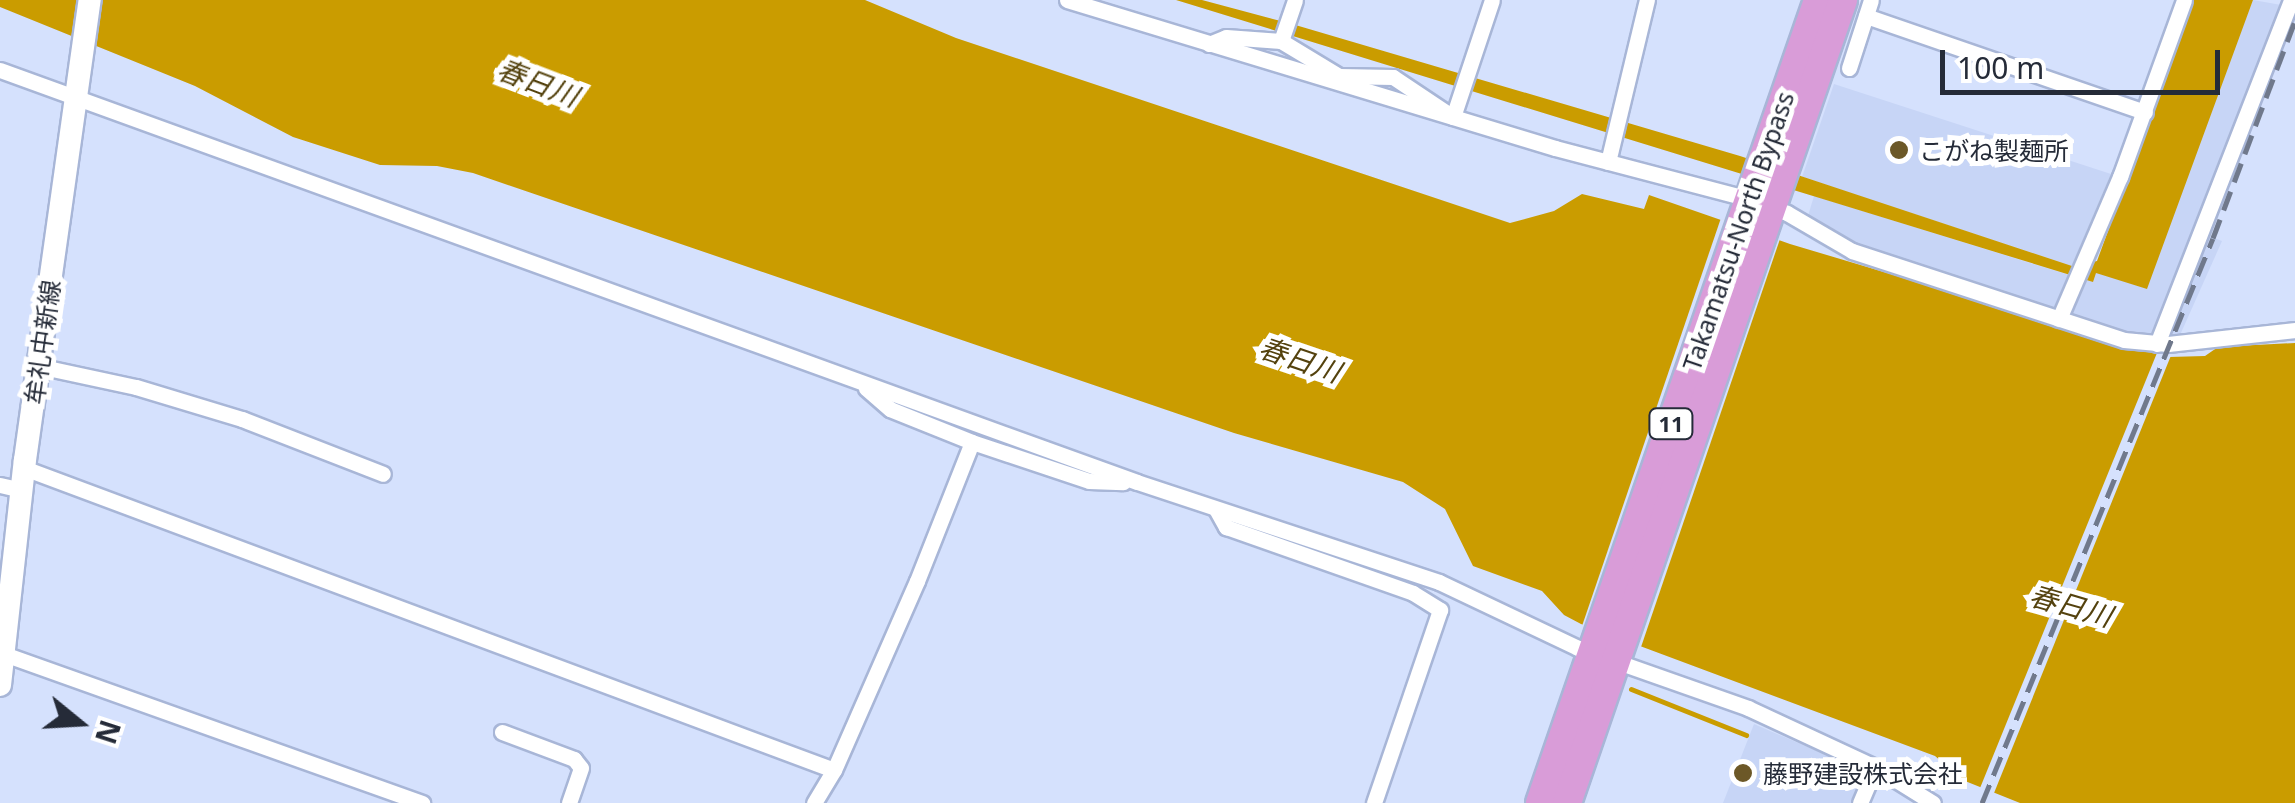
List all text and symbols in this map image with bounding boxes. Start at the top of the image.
scale bar [1945,30,2225,92]
text: 100 m [1957,47,2044,88]
water label: 春日川 [493,51,583,113]
street label: Takamatsu-North Bypass [1676,88,1800,374]
place label: こがね製麺所 [1919,135,2069,165]
marker: こがね製麺所 [1888,139,1910,161]
street label: 牟礼中新線 [18,278,66,406]
water label: 春日川 [1255,329,1345,389]
road number: 11 [1646,407,1696,441]
water label: 春日川 [2026,577,2116,633]
north arrow [30,673,130,773]
text: N [87,716,130,749]
place label: 藤野建設株式会社 [1763,758,1963,788]
marker: 藤野建設株式会社 [1732,762,1754,784]

